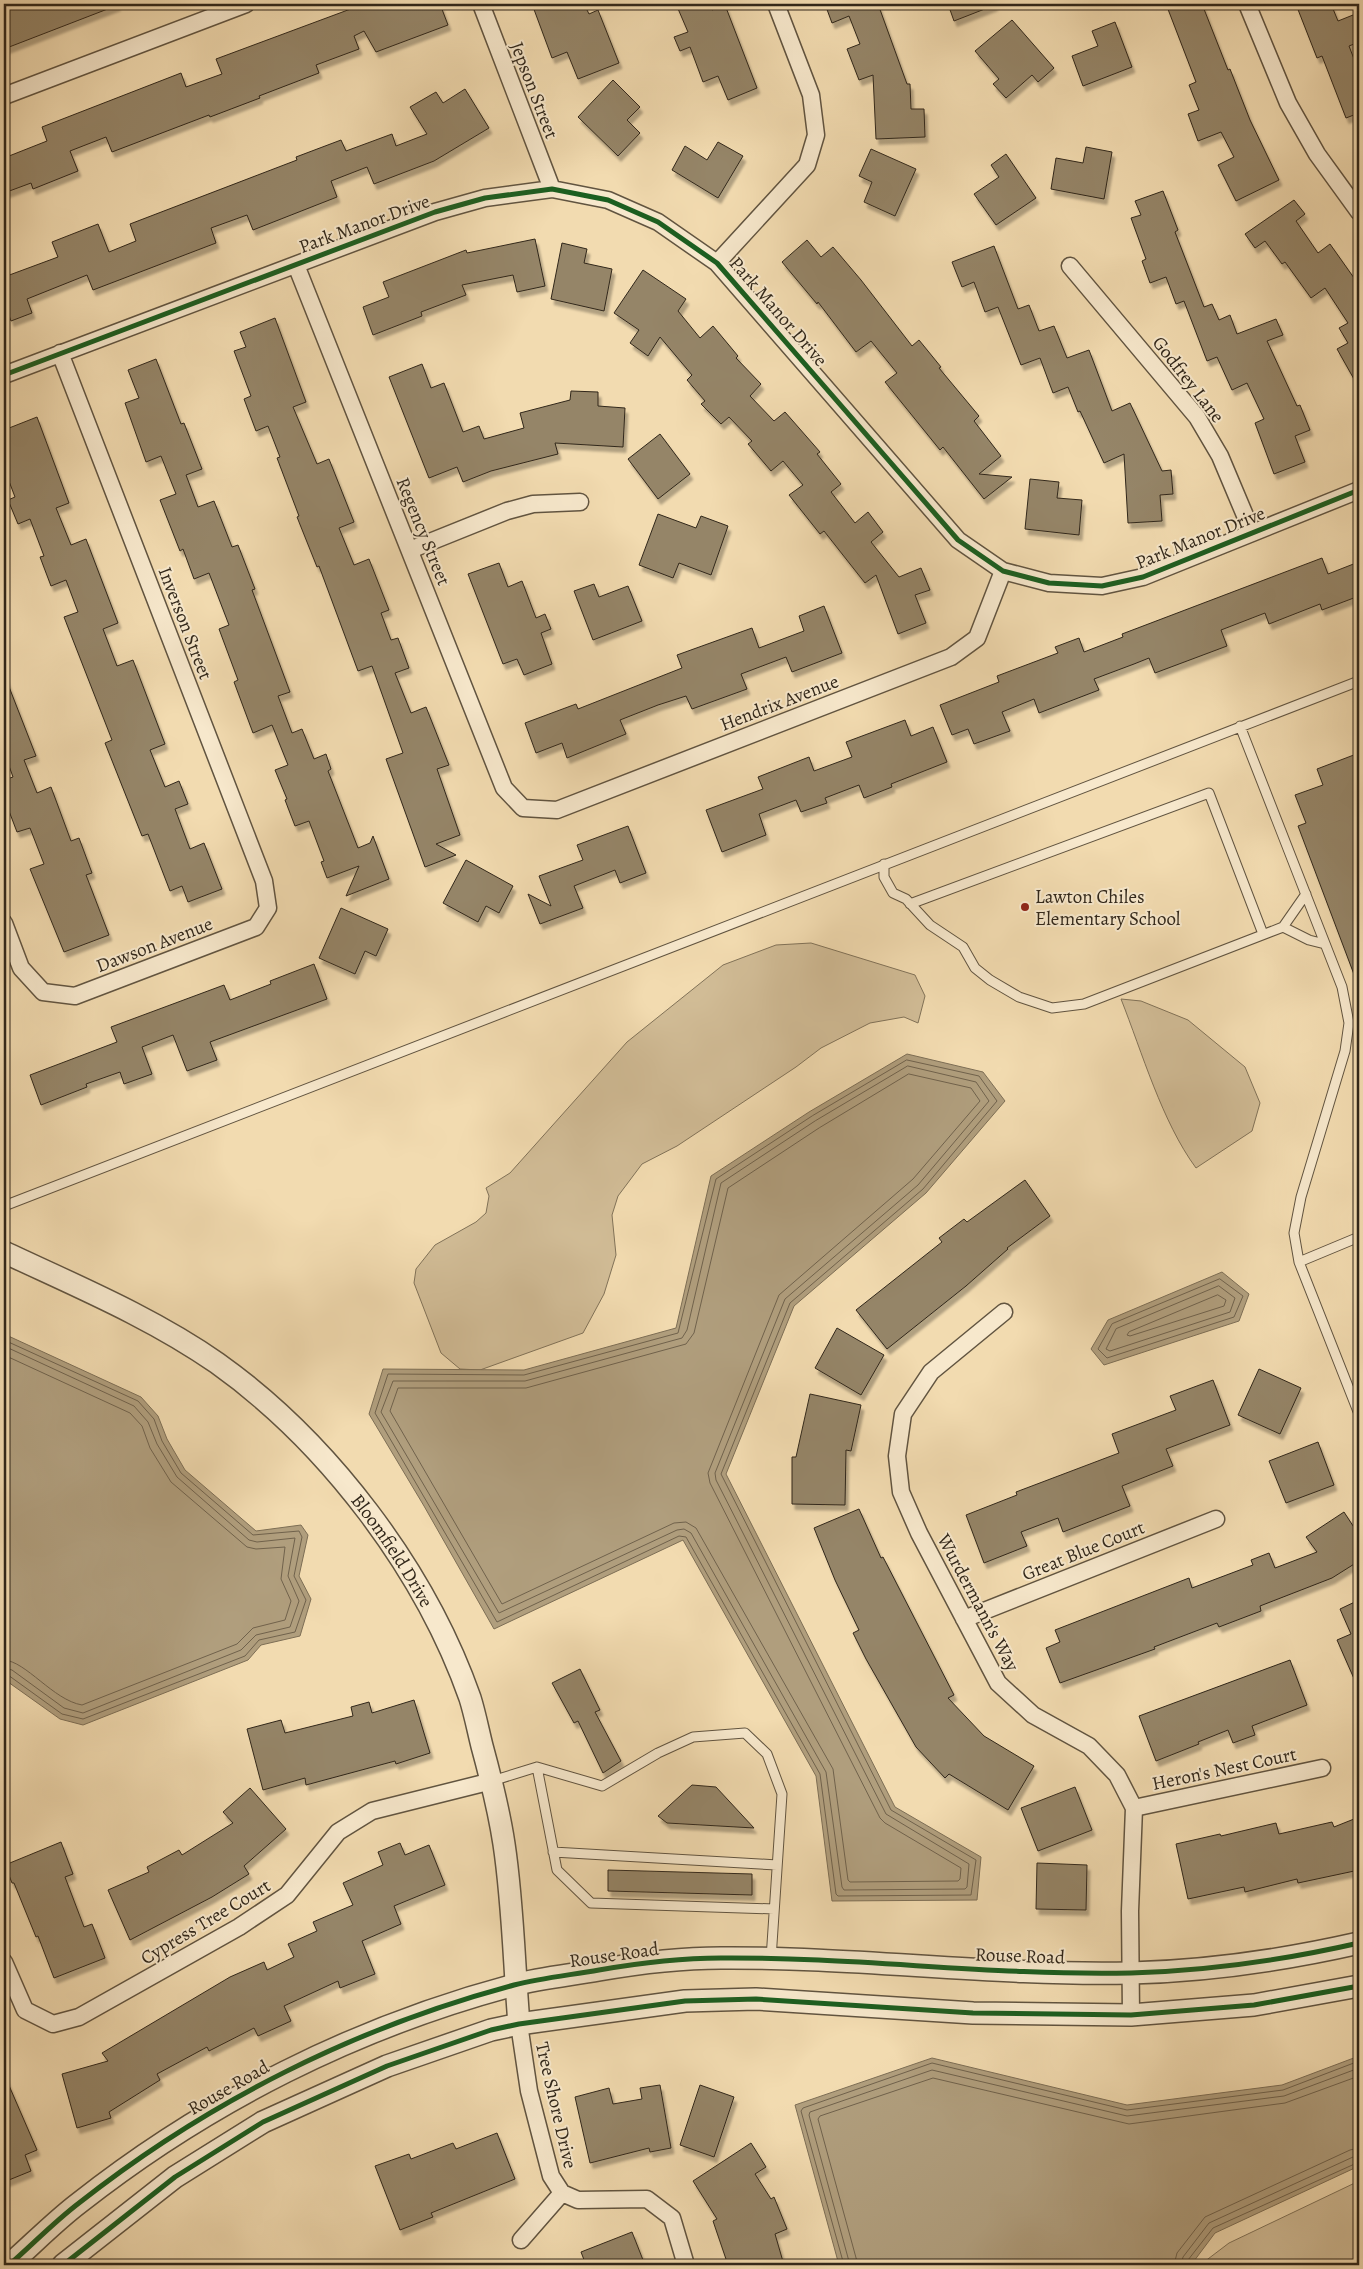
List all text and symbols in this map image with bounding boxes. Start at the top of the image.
street label: Jepson Street [504,38,564,143]
street label: Park Manor Drive [295,188,434,260]
street label: Park Manor Drive [723,251,833,372]
street label: Godfrey Lane [1146,331,1230,428]
street label: Regency Street [390,473,457,589]
street label: Park Manor Drive [1132,500,1269,576]
street label: Inverson Street [152,563,218,683]
street label: Hendrix Avenue [716,668,842,737]
place label: Lawton Chiles Elementary School [1035,884,1181,932]
marker: Lawton Chiles Elementary School [1019,901,1031,913]
street label: Dawson Avenue [92,911,216,979]
street label: Bloomfield Drive [345,1488,439,1612]
street label: Great Blue Court [1018,1515,1149,1587]
street label: Wurdermann's Way [930,1528,1026,1676]
street label: Heron's Nest Court [1150,1741,1299,1797]
street label: Cypress Tree Court [136,1873,275,1971]
street label: Rouse Road [568,1936,661,1974]
street label: Rouse Road [974,1941,1066,1971]
street label: Tree Shore Drive [529,2039,583,2171]
street label: Rouse Road [183,2054,275,2122]

